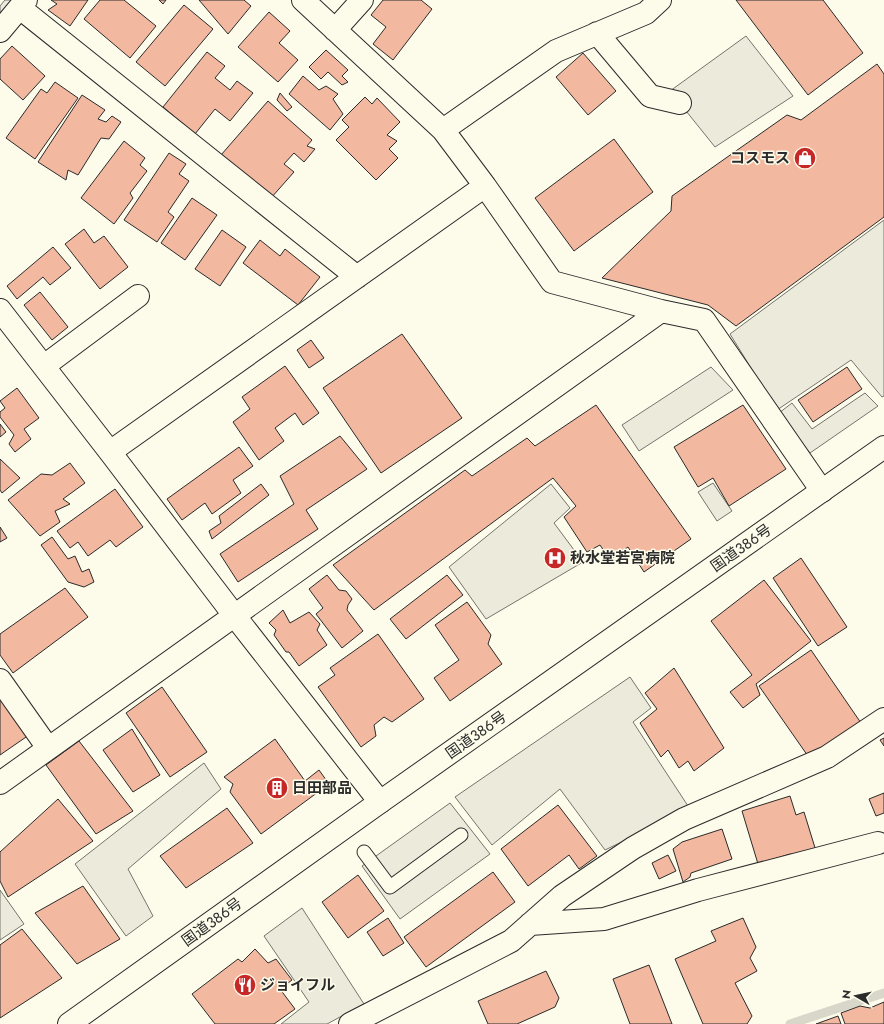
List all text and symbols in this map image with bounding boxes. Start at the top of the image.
shop icon: コスモス [792,145,818,171]
place label: コスモス [730,147,790,169]
street label: 国道386号 [706,519,776,577]
hospital icon: 秋水堂若宮病院 [542,545,568,571]
place label: 秋水堂若宮病院 [570,547,675,569]
street label: 国道386号 [441,706,511,764]
building icon: 日田部品 [264,775,290,801]
place label: 日田部品 [292,777,352,799]
street label: 国道386号 [177,893,247,951]
restaurant icon: ジョイフル [232,972,258,998]
place label: ジョイフル [260,974,335,996]
north arrow [836,976,876,1016]
text: N [838,989,855,1000]

